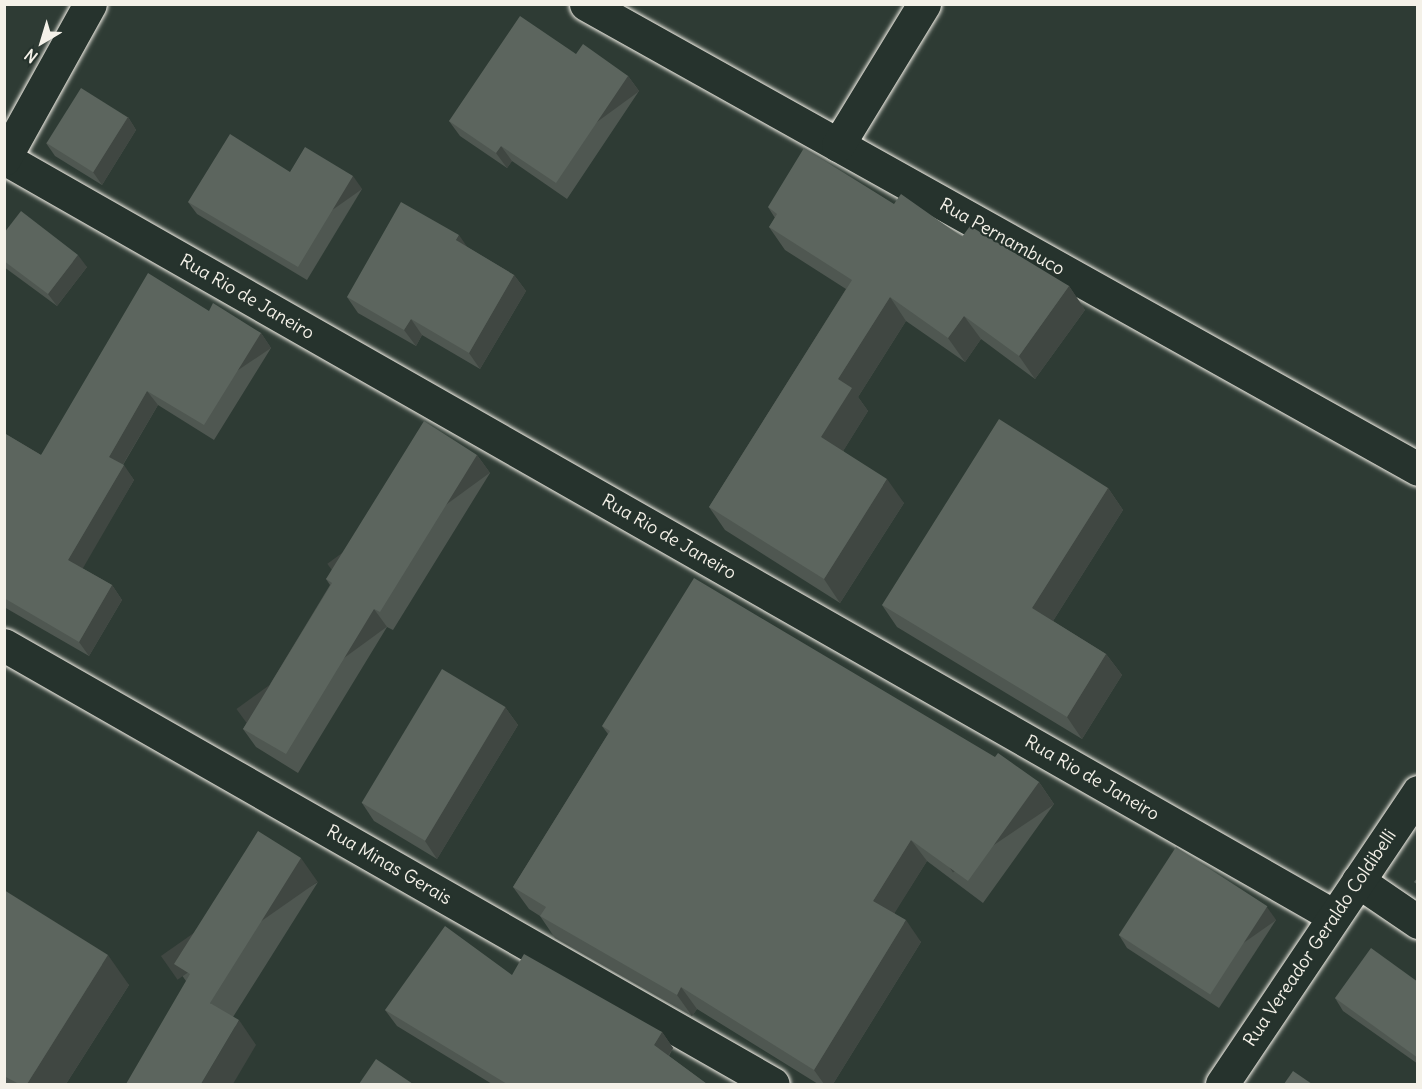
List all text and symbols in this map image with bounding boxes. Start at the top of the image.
north arrow [12,12,72,72]
text: N [20,45,41,67]
street label: Rua Pernambuco [936,194,1068,280]
street label: Rua Rio de Janeiro [176,250,318,344]
street label: Rua Rio de Janeiro [598,490,740,584]
street label: Rua Rio de Janeiro [1021,731,1163,825]
street label: Rua Minas Gerais [323,821,455,909]
street label: Rua Vereador Geraldo Coldibelli [1239,825,1401,1051]

